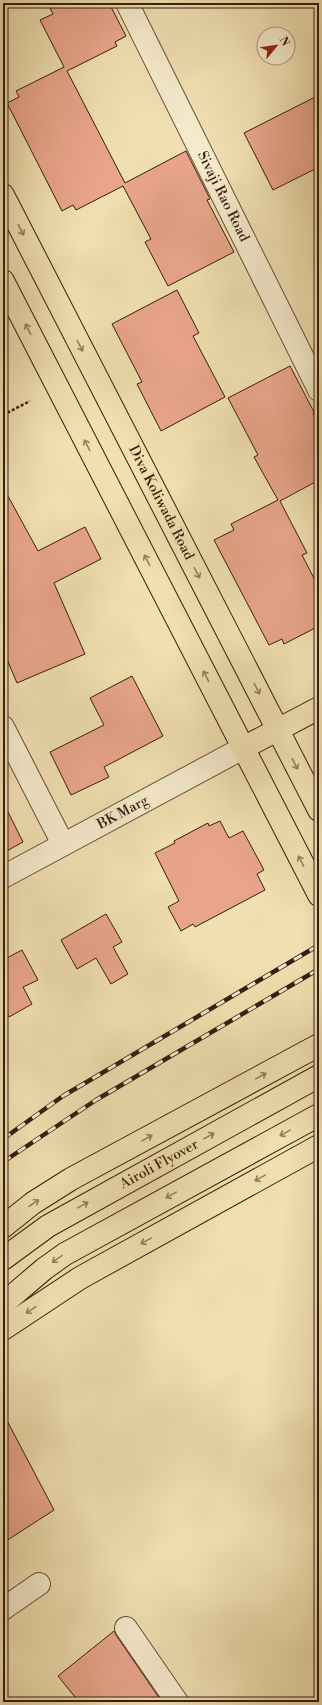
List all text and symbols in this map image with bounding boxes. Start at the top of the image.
north arrow [256,26,296,66]
text: N [276,34,292,49]
street label: Sivaji Rao Road [193,148,253,245]
one-way arrow [18,224,25,236]
one-way arrow [23,323,31,335]
one-way arrow [77,339,84,351]
one-way arrow [83,439,90,451]
street label: Diva Koliwada Road [124,442,198,563]
one-way arrow [142,555,150,567]
one-way arrow [194,567,201,579]
one-way arrow [202,670,209,682]
one-way arrow [253,683,261,695]
one-way arrow [292,758,300,770]
street label: BK Marg [93,791,152,834]
one-way arrow [297,855,304,867]
one-way arrow [255,1072,267,1080]
one-way arrow [279,1130,291,1138]
one-way arrow [203,1132,215,1140]
one-way arrow [140,1134,152,1142]
street label: Airoli Flyover [116,1135,202,1194]
one-way arrow [254,1175,266,1183]
one-way arrow [165,1192,177,1200]
one-way arrow [28,1199,39,1207]
one-way arrow [77,1201,89,1209]
one-way arrow [140,1237,152,1245]
one-way arrow [52,1255,63,1263]
one-way arrow [26,1306,37,1314]

